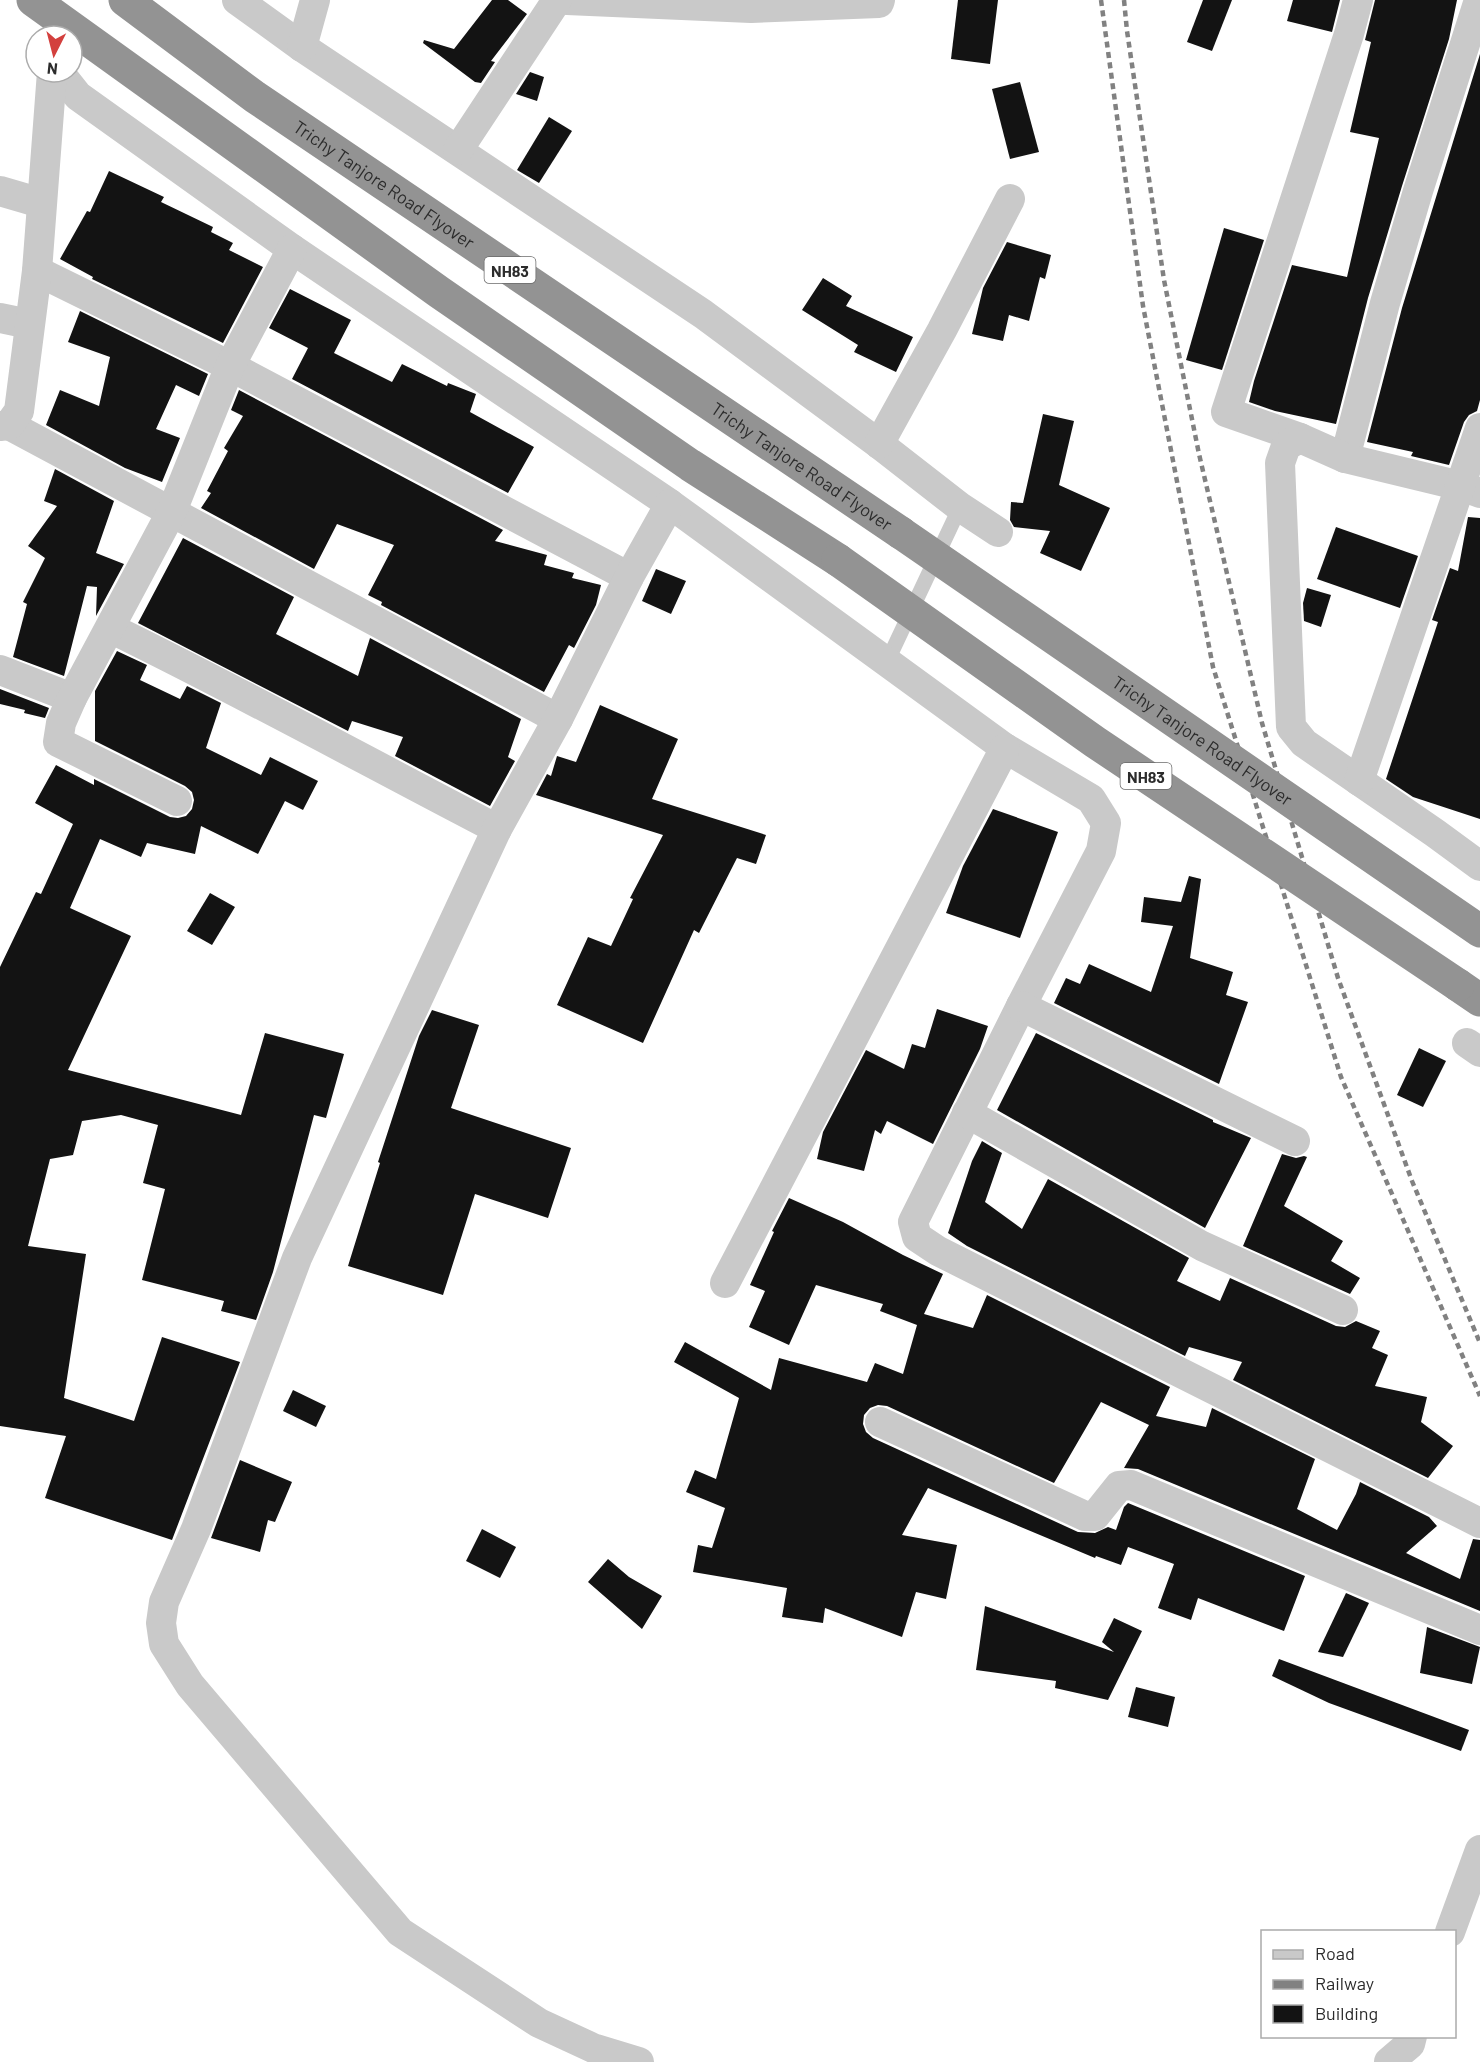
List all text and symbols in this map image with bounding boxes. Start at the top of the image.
north arrow [24,24,84,84]
text: N [46,59,59,79]
street label: Trichy Tanjore Road Flyover [289,115,479,253]
road number: NH83 [484,257,536,283]
street label: Trichy Tanjore Road Flyover [707,397,897,535]
street label: Trichy Tanjore Road Flyover [1108,671,1297,810]
road number: NH83 [1120,763,1172,789]
legend [1261,1930,1456,2038]
text: Road [1315,1942,1355,1964]
text: Railway [1315,1972,1374,1994]
text: Building [1315,2002,1378,2024]

